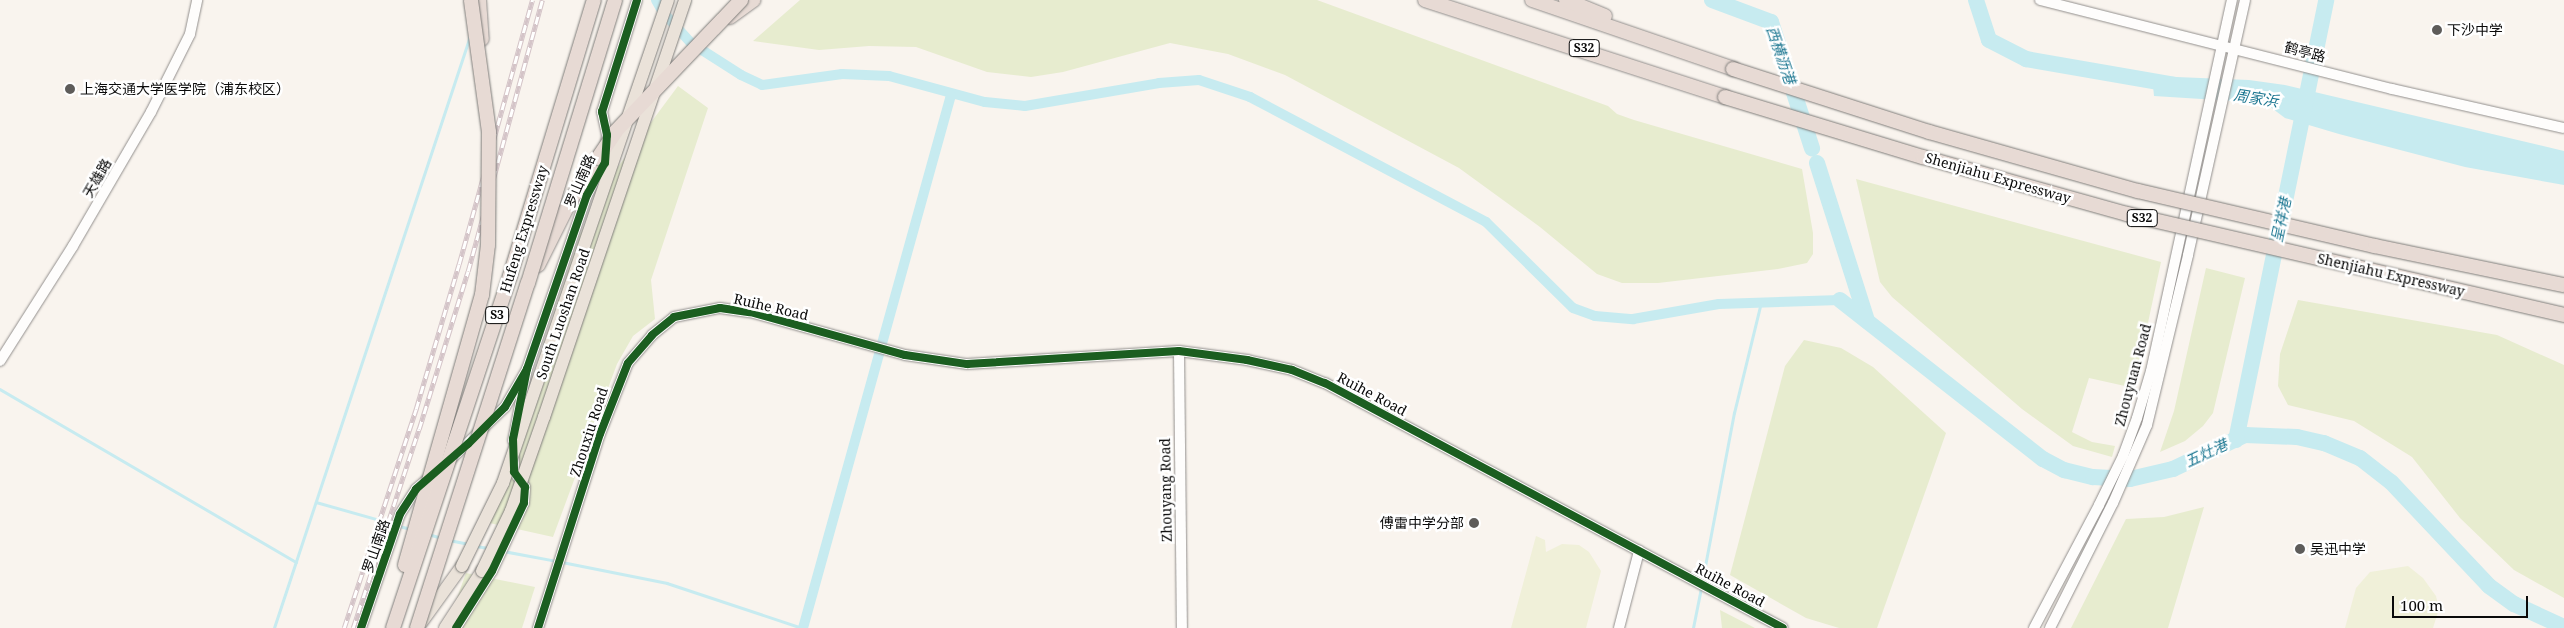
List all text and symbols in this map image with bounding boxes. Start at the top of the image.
place label: 下沙中学 [2447,22,2503,38]
water label: 西横沥港 [1763,24,1799,86]
marker: 下沙中学 [2431,24,2443,36]
road number: S32 [1568,38,1600,58]
street label: 鹤亭路 [2283,38,2327,66]
place label: 上海交通大学医学院（浦东校区） [80,81,290,97]
marker: 上海交通大学医学院（浦东校区） [64,83,76,95]
water label: 周家浜 [2232,86,2280,110]
street label: Shenjiahu Expressway [1923,149,2073,207]
street label: 罗山南路 [561,152,599,210]
street label: 天雄路 [79,156,115,200]
street label: Hufeng Expressway [497,163,551,295]
water label: 呈祥港 [2268,196,2294,244]
road number: S32 [2126,208,2158,228]
street label: South Luoshan Road [533,246,593,382]
street label: Shenjiahu Expressway [2316,250,2466,300]
street label: Ruihe Road [732,290,810,324]
road number: S3 [484,306,510,324]
street label: Zhouyuan Road [2111,322,2155,428]
street label: Ruihe Road [1334,369,1410,419]
street label: Zhouxiu Road [567,385,611,479]
water label: 五灶港 [2182,435,2230,471]
street label: Zhouyang Road [1157,438,1175,542]
place label: 傅雷中学分部 [1380,515,1464,531]
street label: 罗山南路 [359,517,393,575]
marker: 傅雷中学分部 [1468,517,1480,529]
place label: 吴迅中学 [2310,541,2366,557]
marker: 吴迅中学 [2294,543,2306,555]
street label: Ruihe Road [1692,560,1768,610]
scale bar [2394,586,2530,618]
text: 100 m [2400,595,2443,615]

